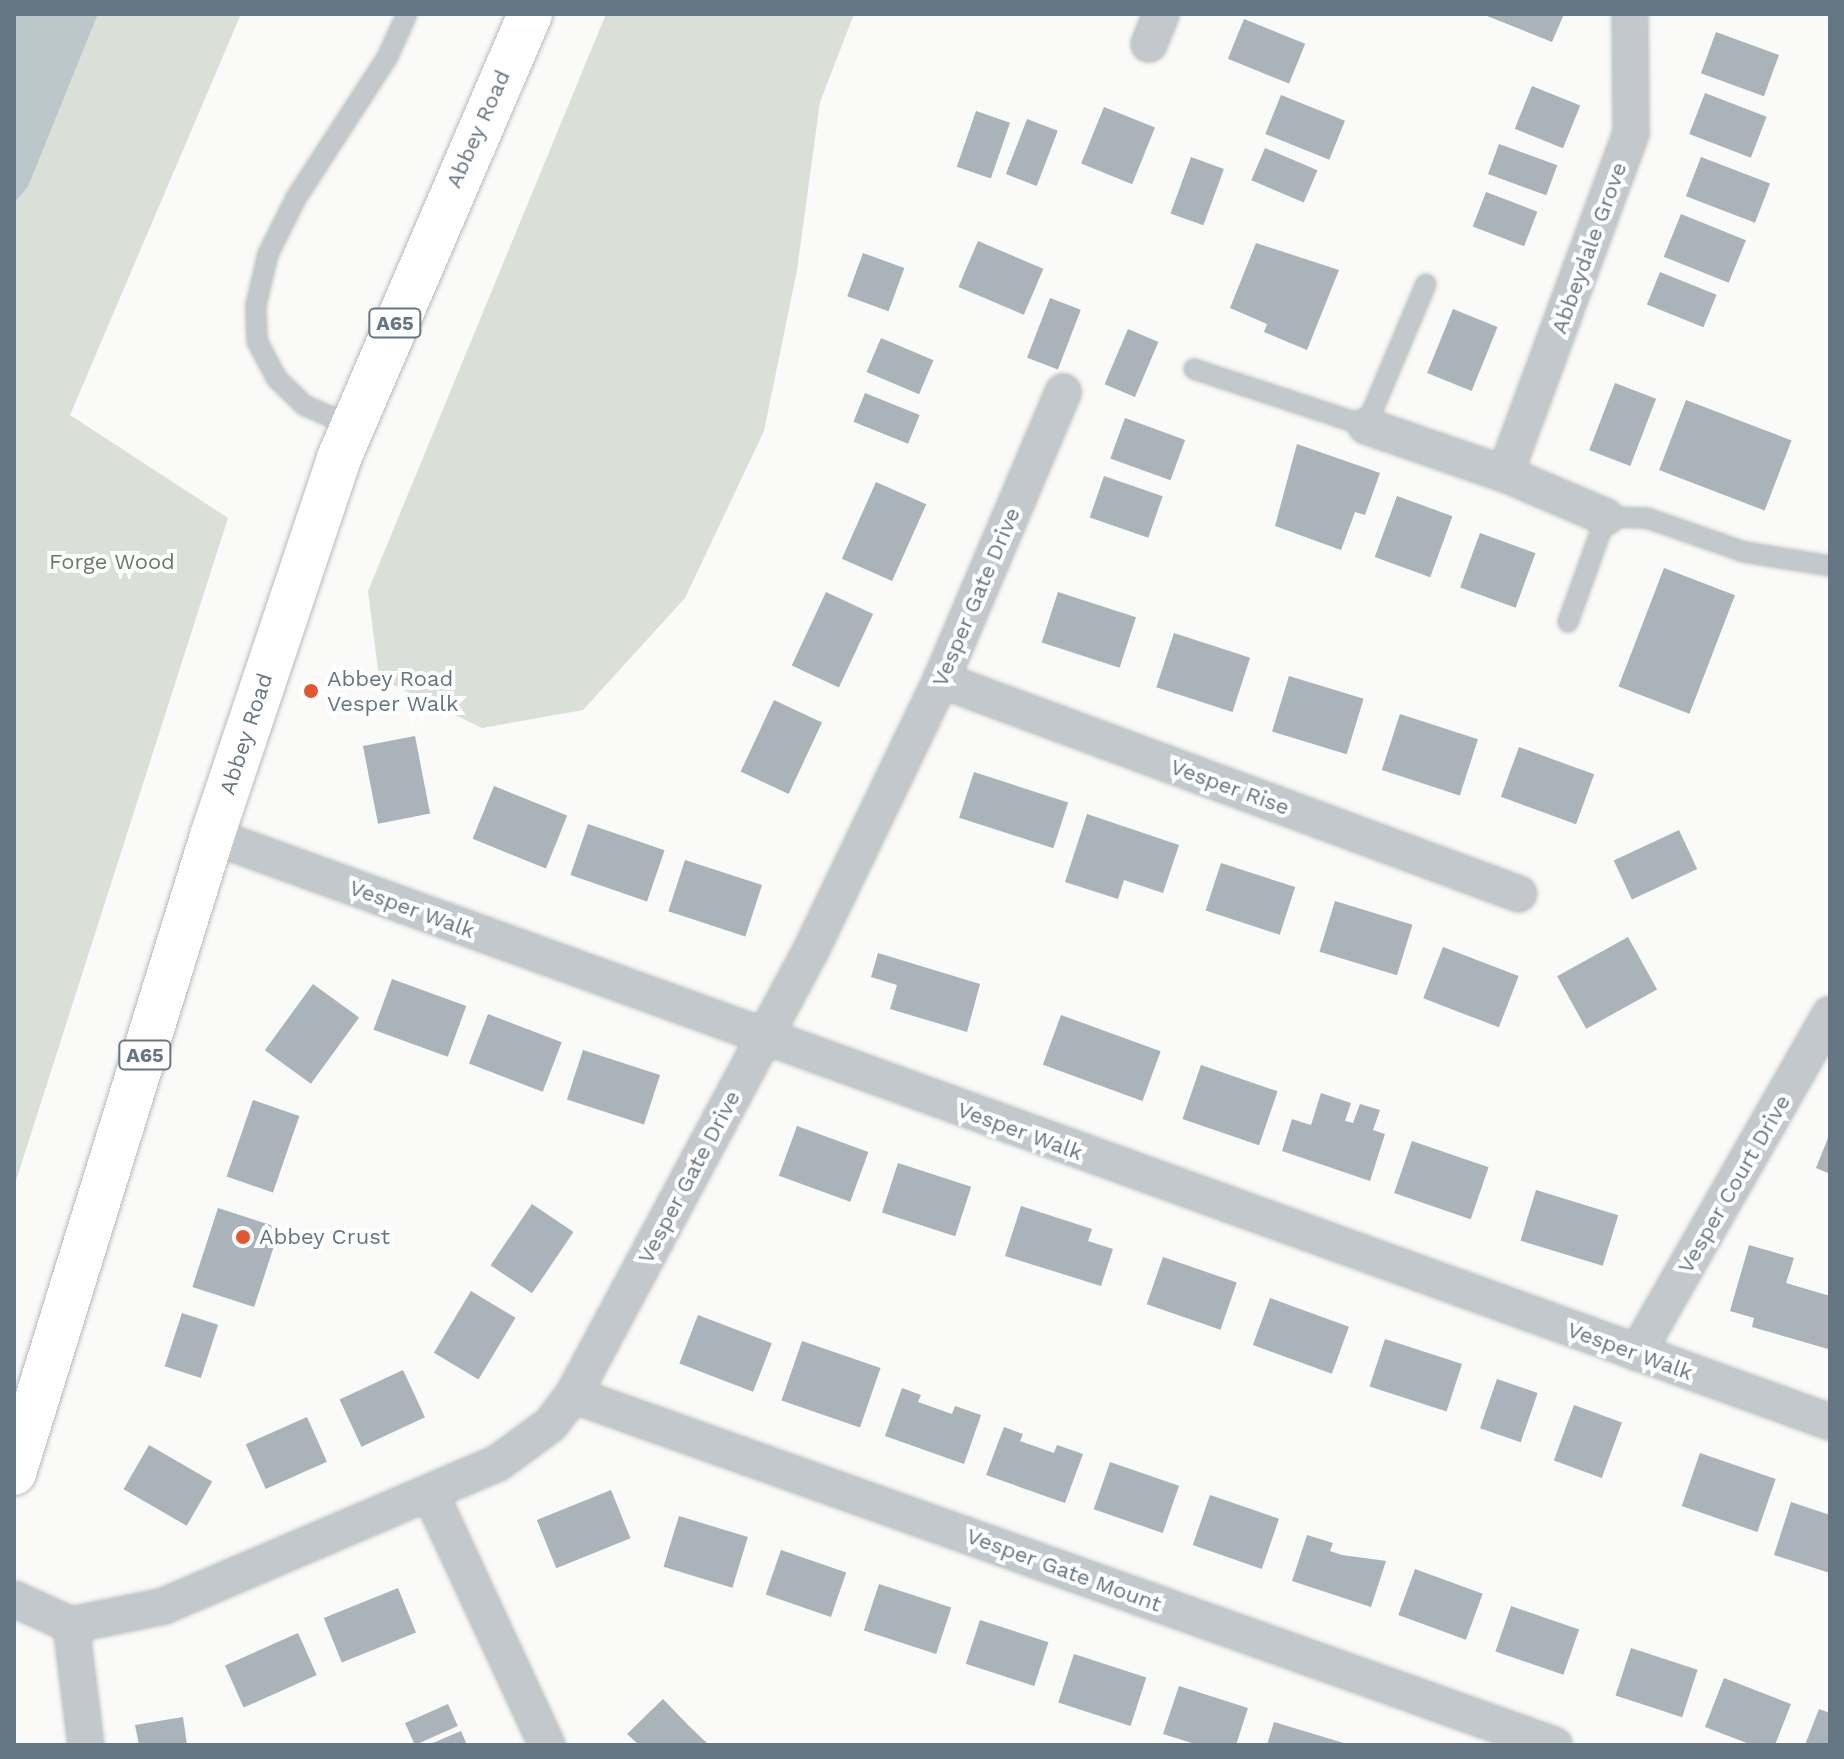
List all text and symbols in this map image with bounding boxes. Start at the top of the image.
street label: Abbey Road [440,66,516,192]
street label: Abbeydale Grove [1546,159,1632,337]
road number: A65 [367,307,423,339]
street label: Vesper Gate Drive [926,503,1026,691]
park label: Forge Wood [49,549,175,575]
place label: Abbey Road Vesper Walk [327,665,459,716]
street label: Abbey Road [214,670,278,798]
marker: Abbey Road Vesper Walk [302,682,320,700]
street label: Vesper Rise [1167,753,1293,821]
street label: Vesper Walk [345,874,479,944]
road number: A65 [117,1039,173,1071]
street label: Vesper Gate Drive [632,1086,746,1268]
street label: Vesper Court Drive [1672,1090,1796,1278]
street label: Vesper Walk [953,1096,1087,1166]
place label: Abbey Crust [259,1224,391,1250]
marker: Abbey Crust [234,1228,252,1246]
street label: Vesper Walk [1563,1316,1697,1386]
street label: Vesper Gate Mount [963,1522,1165,1618]

